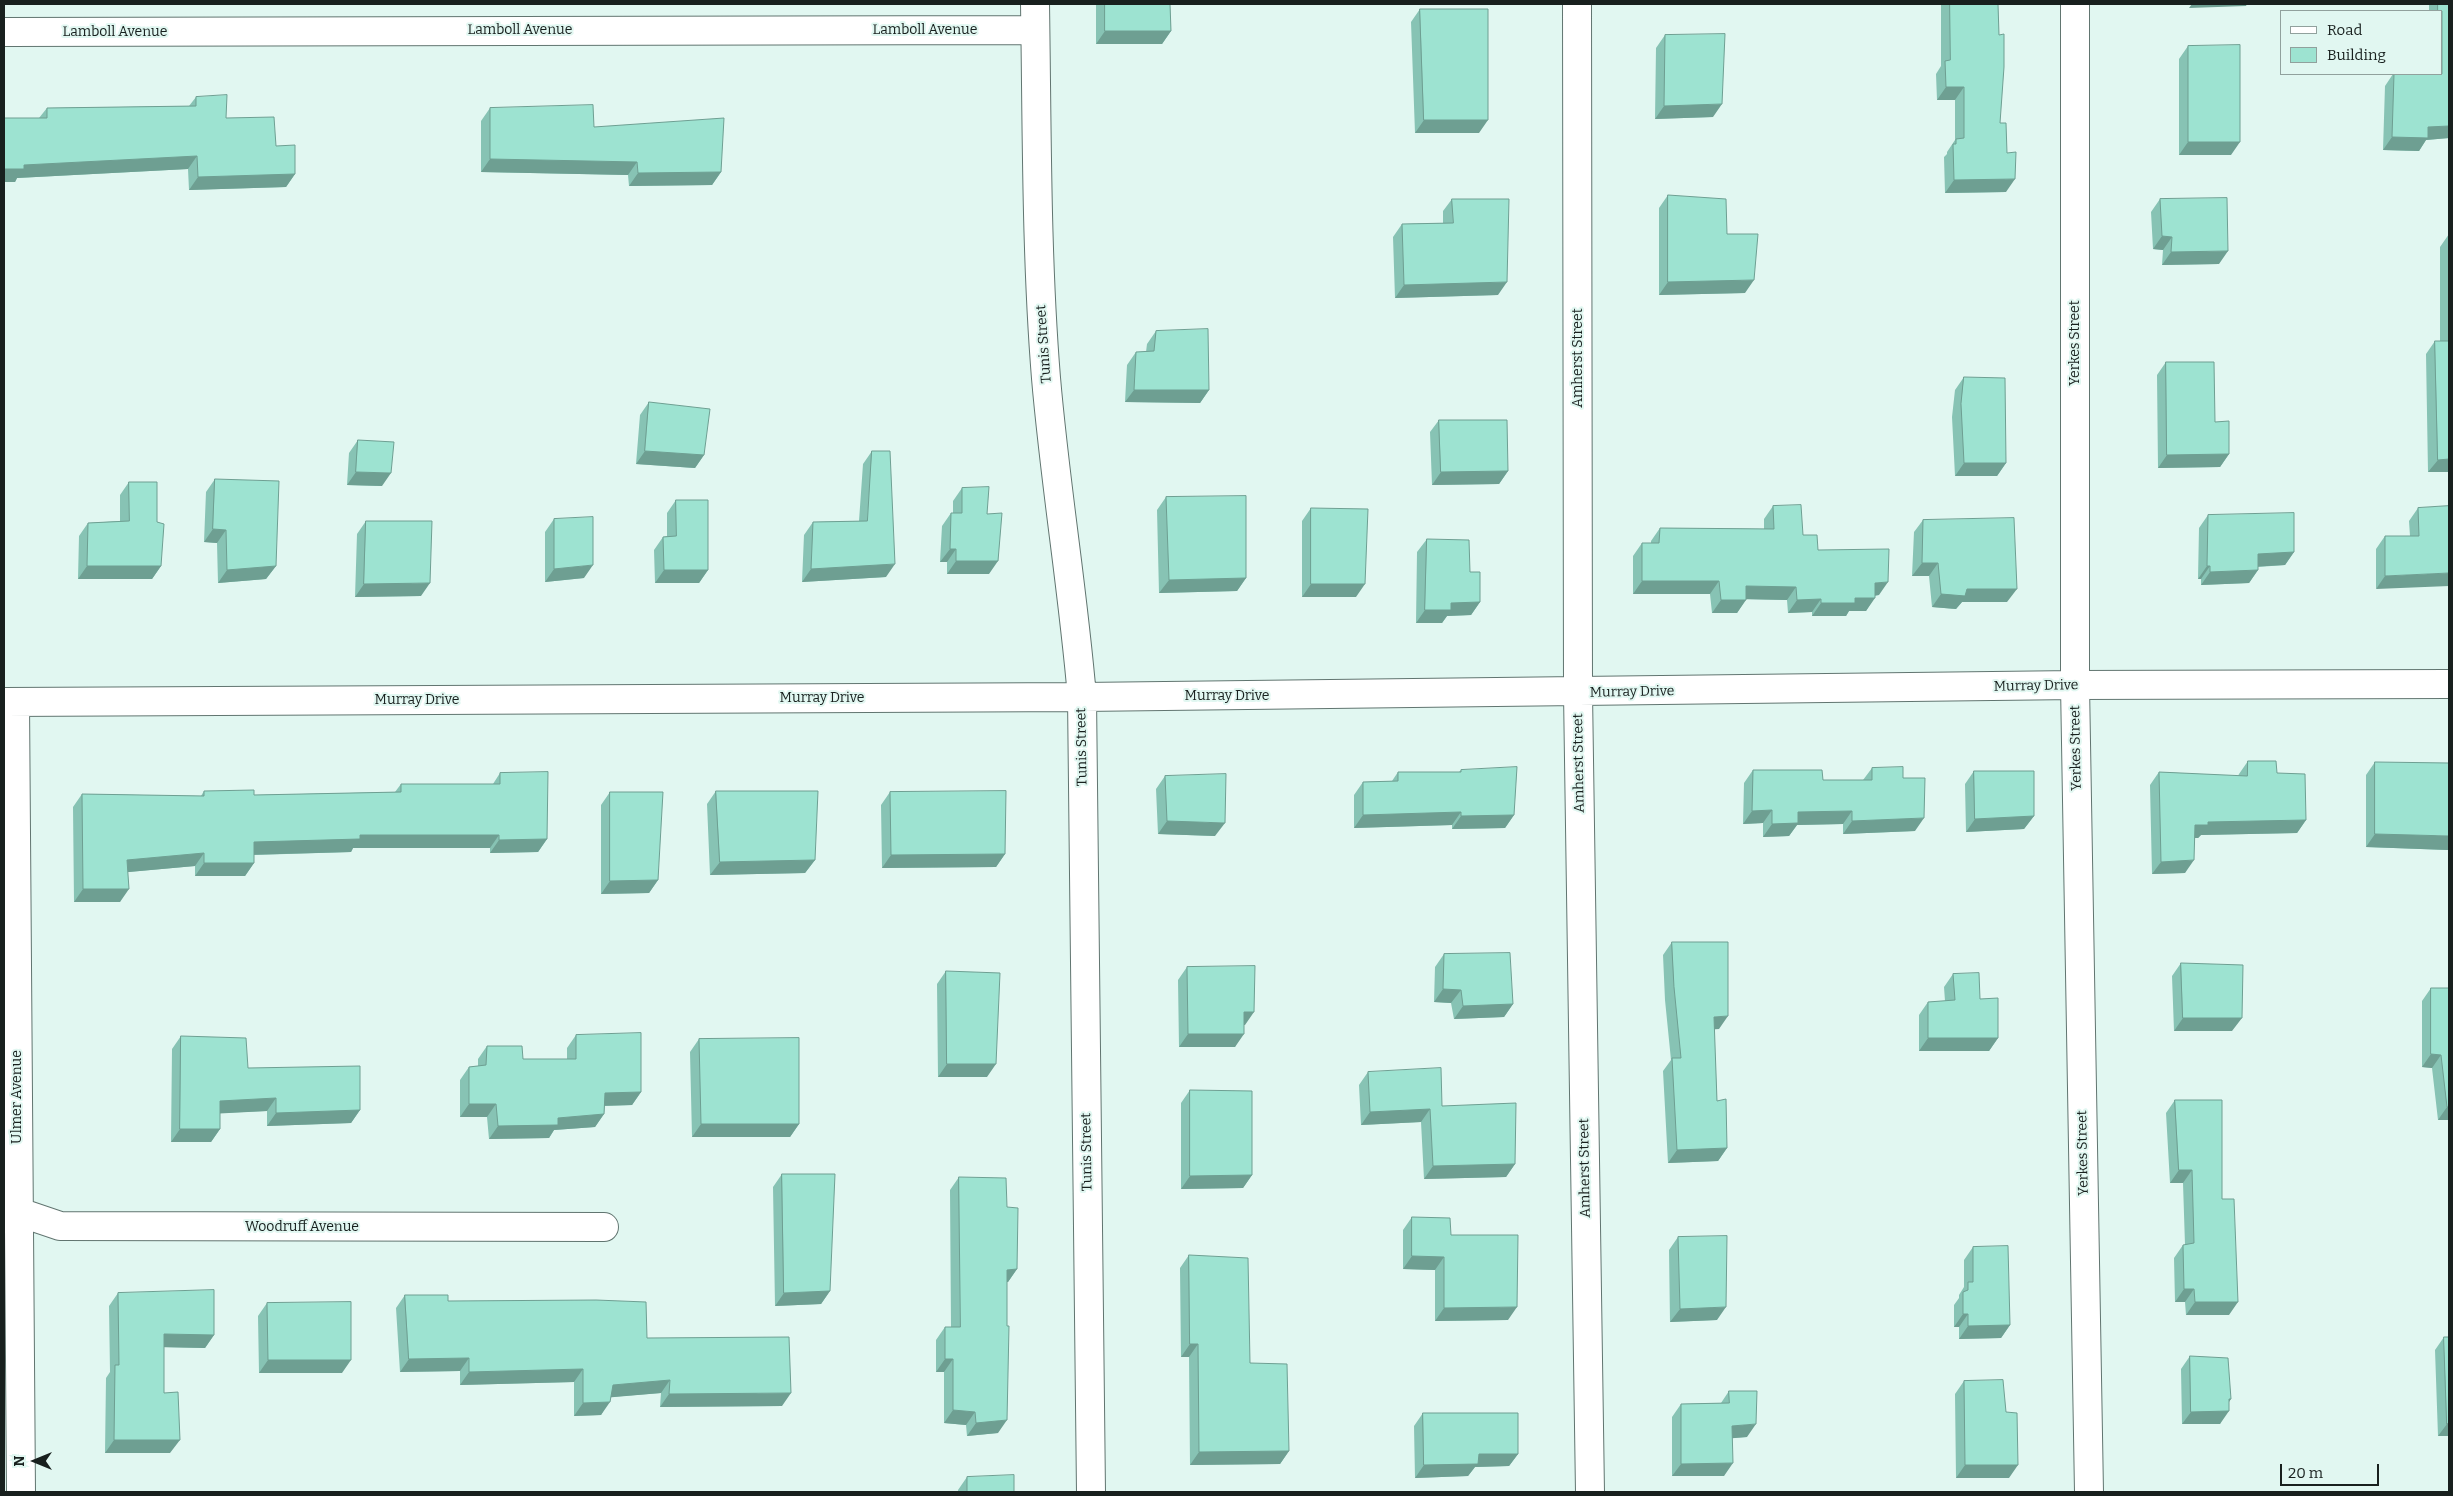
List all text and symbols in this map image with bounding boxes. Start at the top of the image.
legend [2280,10,2443,75]
text: Road [2327,21,2362,39]
street label: Lamboll Avenue [468,22,572,38]
street label: Lamboll Avenue [873,22,977,38]
street label: Lamboll Avenue [63,24,167,40]
text: Building [2327,46,2386,64]
street label: Yerkes Street [2067,300,2083,386]
street label: Tunis Street [1033,304,1055,384]
street label: Amherst Street [1570,308,1586,408]
street label: Murray Drive [1993,677,2079,695]
street label: Murray Drive [1589,683,1675,701]
street label: Murray Drive [1185,688,1269,704]
street label: Murray Drive [780,690,864,706]
street label: Murray Drive [375,692,459,708]
street label: Yerkes Street [2067,705,2085,791]
street label: Tunis Street [1073,708,1091,786]
street label: Amherst Street [1570,713,1588,813]
street label: Ulmer Avenue [9,1050,25,1144]
street label: Yerkes Street [2074,1110,2092,1196]
street label: Tunis Street [1078,1113,1096,1191]
street label: Amherst Street [1576,1118,1594,1218]
street label: Woodruff Avenue [245,1219,359,1235]
north arrow [10,1436,60,1486]
scale bar [2283,1454,2382,1486]
text: N [11,1456,28,1466]
text: 20 m [2288,1464,2323,1482]

